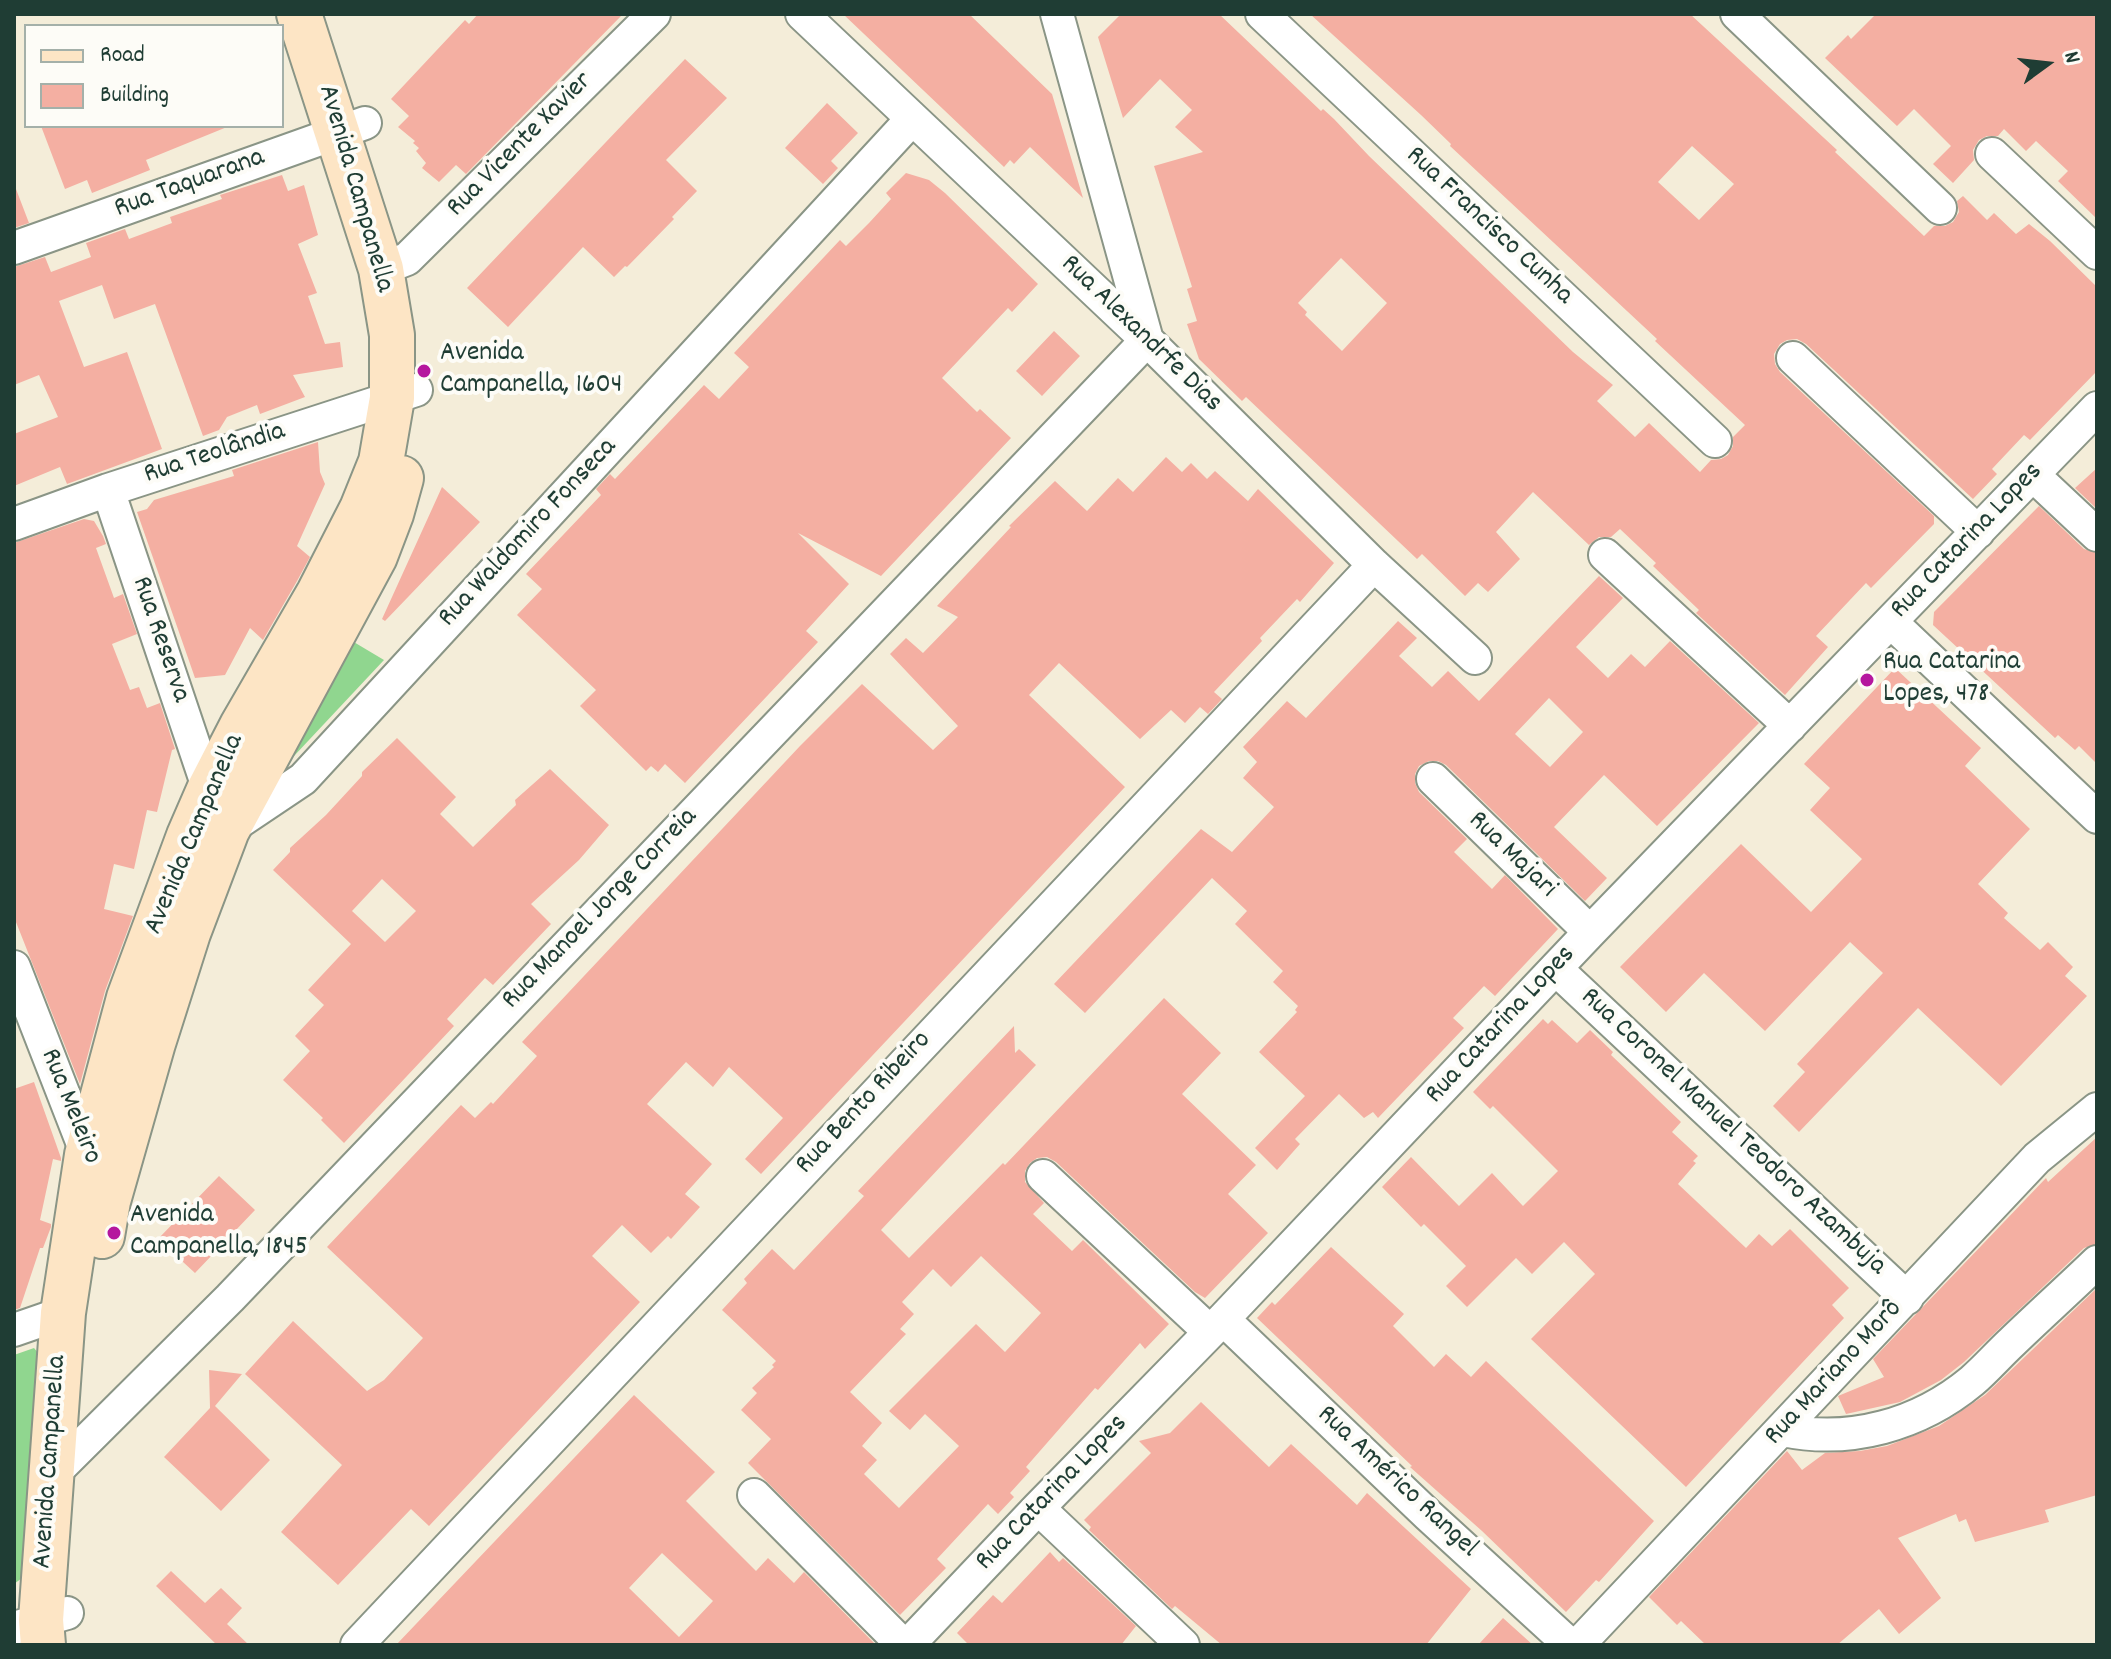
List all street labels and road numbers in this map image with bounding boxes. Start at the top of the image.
street label: Rua Vicente Xavier [441,66,601,226]
street label: Avenida Campanella [308,82,400,296]
street label: Rua Francisco Cunha [1397,141,1579,313]
street label: Rua Taquarana [111,142,269,228]
street label: Rua Alexandrfe Dias [1052,249,1228,421]
street label: Rua Teolândia [140,416,290,494]
street label: Rua Waldomiro Fonseca [433,432,625,636]
street label: Rua Catarina Lopes [1885,457,2051,627]
street label: Rua Reserva [122,573,196,707]
street label: Avenida Campanella [139,730,253,940]
street label: Rua Manoel Jorge Correia [496,802,706,1018]
street label: Rua Majari [1459,805,1563,907]
street label: Rua Catarina Lopes [1420,940,1584,1112]
street label: Rua Coronel Manuel Teodoro Azambuja [1572,982,1892,1284]
street label: Rua Bento Ribeiro [790,1025,940,1183]
street label: Rua Meleiro [31,1045,107,1169]
street label: Rua Mariano Morô [1759,1294,1911,1454]
street label: Avenida Campanella [28,1354,76,1570]
street label: Rua Américo Rangel [1308,1400,1484,1566]
street label: Rua Catarina Lopes [970,1409,1136,1579]

